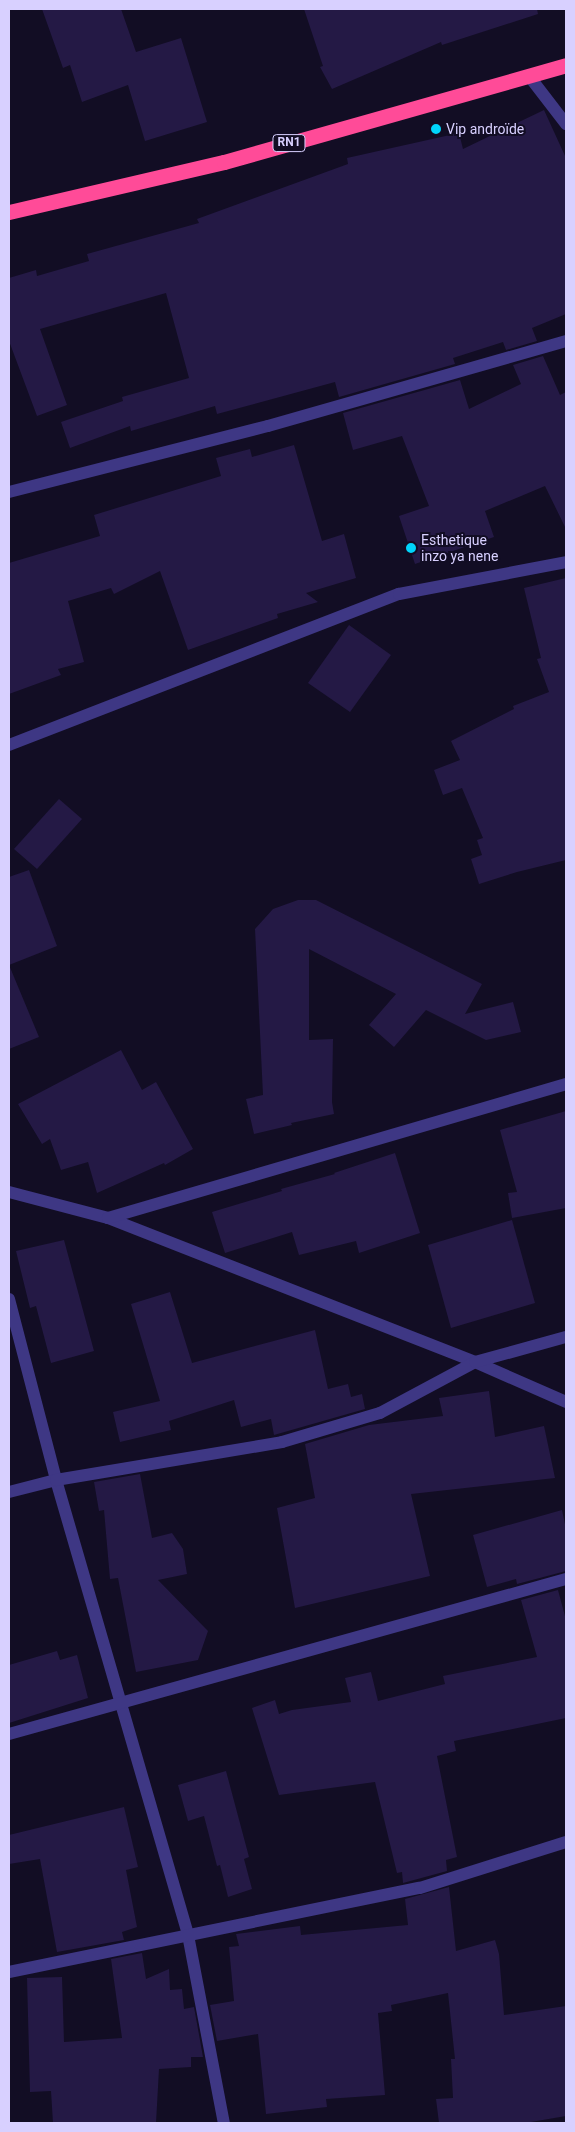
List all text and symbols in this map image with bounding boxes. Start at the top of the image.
place label: Vip androïde [446,121,524,137]
marker: Vip androïde [430,123,442,135]
road number: RN1 [272,134,306,152]
place label: Esthetique inzo ya nene [421,532,498,564]
marker: Esthetique inzo ya nene [405,542,417,554]

